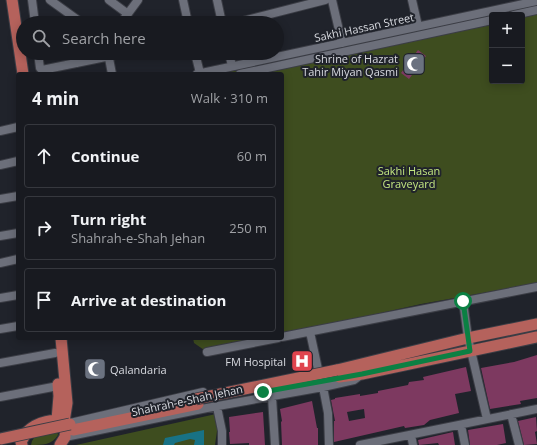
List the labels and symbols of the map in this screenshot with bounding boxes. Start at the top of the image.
street label: Sakhi Hassan Street [313,9,415,45]
place label: Shrine of Hazrat Tahir Miyan Qasmi [302,51,398,79]
mosque icon: Shrine of Hazrat Tahir Miyan Qasmi [401,51,427,77]
park label: Sakhi Hasan Graveyard [378,163,440,191]
route start [454,292,472,310]
hospital icon: FM Hospital [289,348,315,374]
place label: FM Hospital [225,354,286,369]
mosque icon: Qalandaria [82,356,108,382]
place label: Qalandaria [110,362,167,377]
street label: Shahrah-e-Shah Jehan [130,381,244,419]
route end [254,383,272,401]

